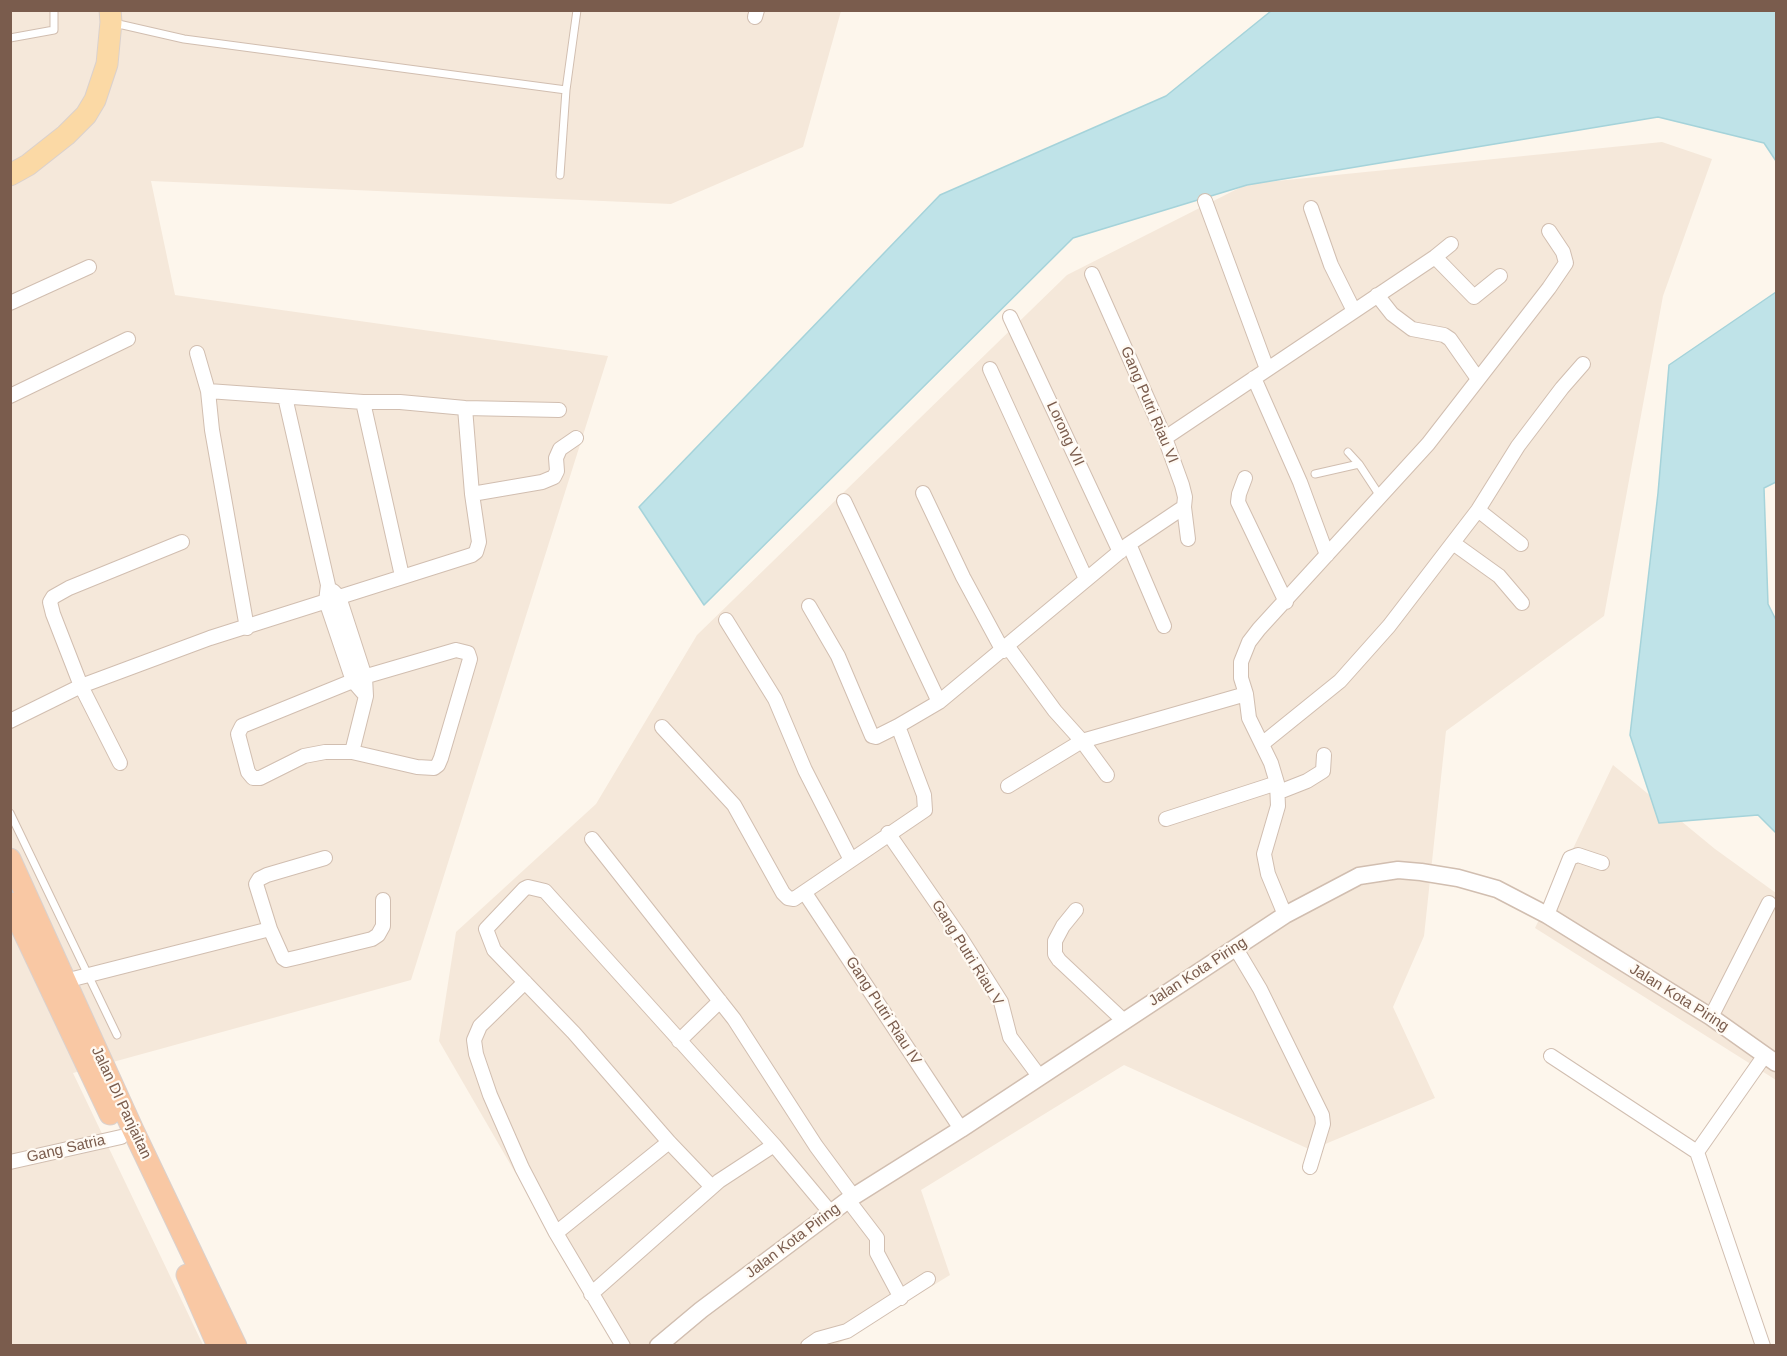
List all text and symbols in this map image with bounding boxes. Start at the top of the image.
street label: Gang Putri Riau VI [1116,344,1182,466]
street label: Lorong VII [1042,399,1088,469]
street label: Gang Putri Riau V [927,897,1007,1009]
street label: Jalan Kota Piring [1146,934,1250,1010]
street label: Gang Putri Riau IV [841,954,925,1068]
street label: Jalan Kota Piring [1626,960,1732,1036]
street label: Jalan DI Panjaitan [87,1044,155,1162]
street label: Gang Satria [25,1131,107,1167]
street label: Jalan Kota Piring [742,1200,844,1282]

